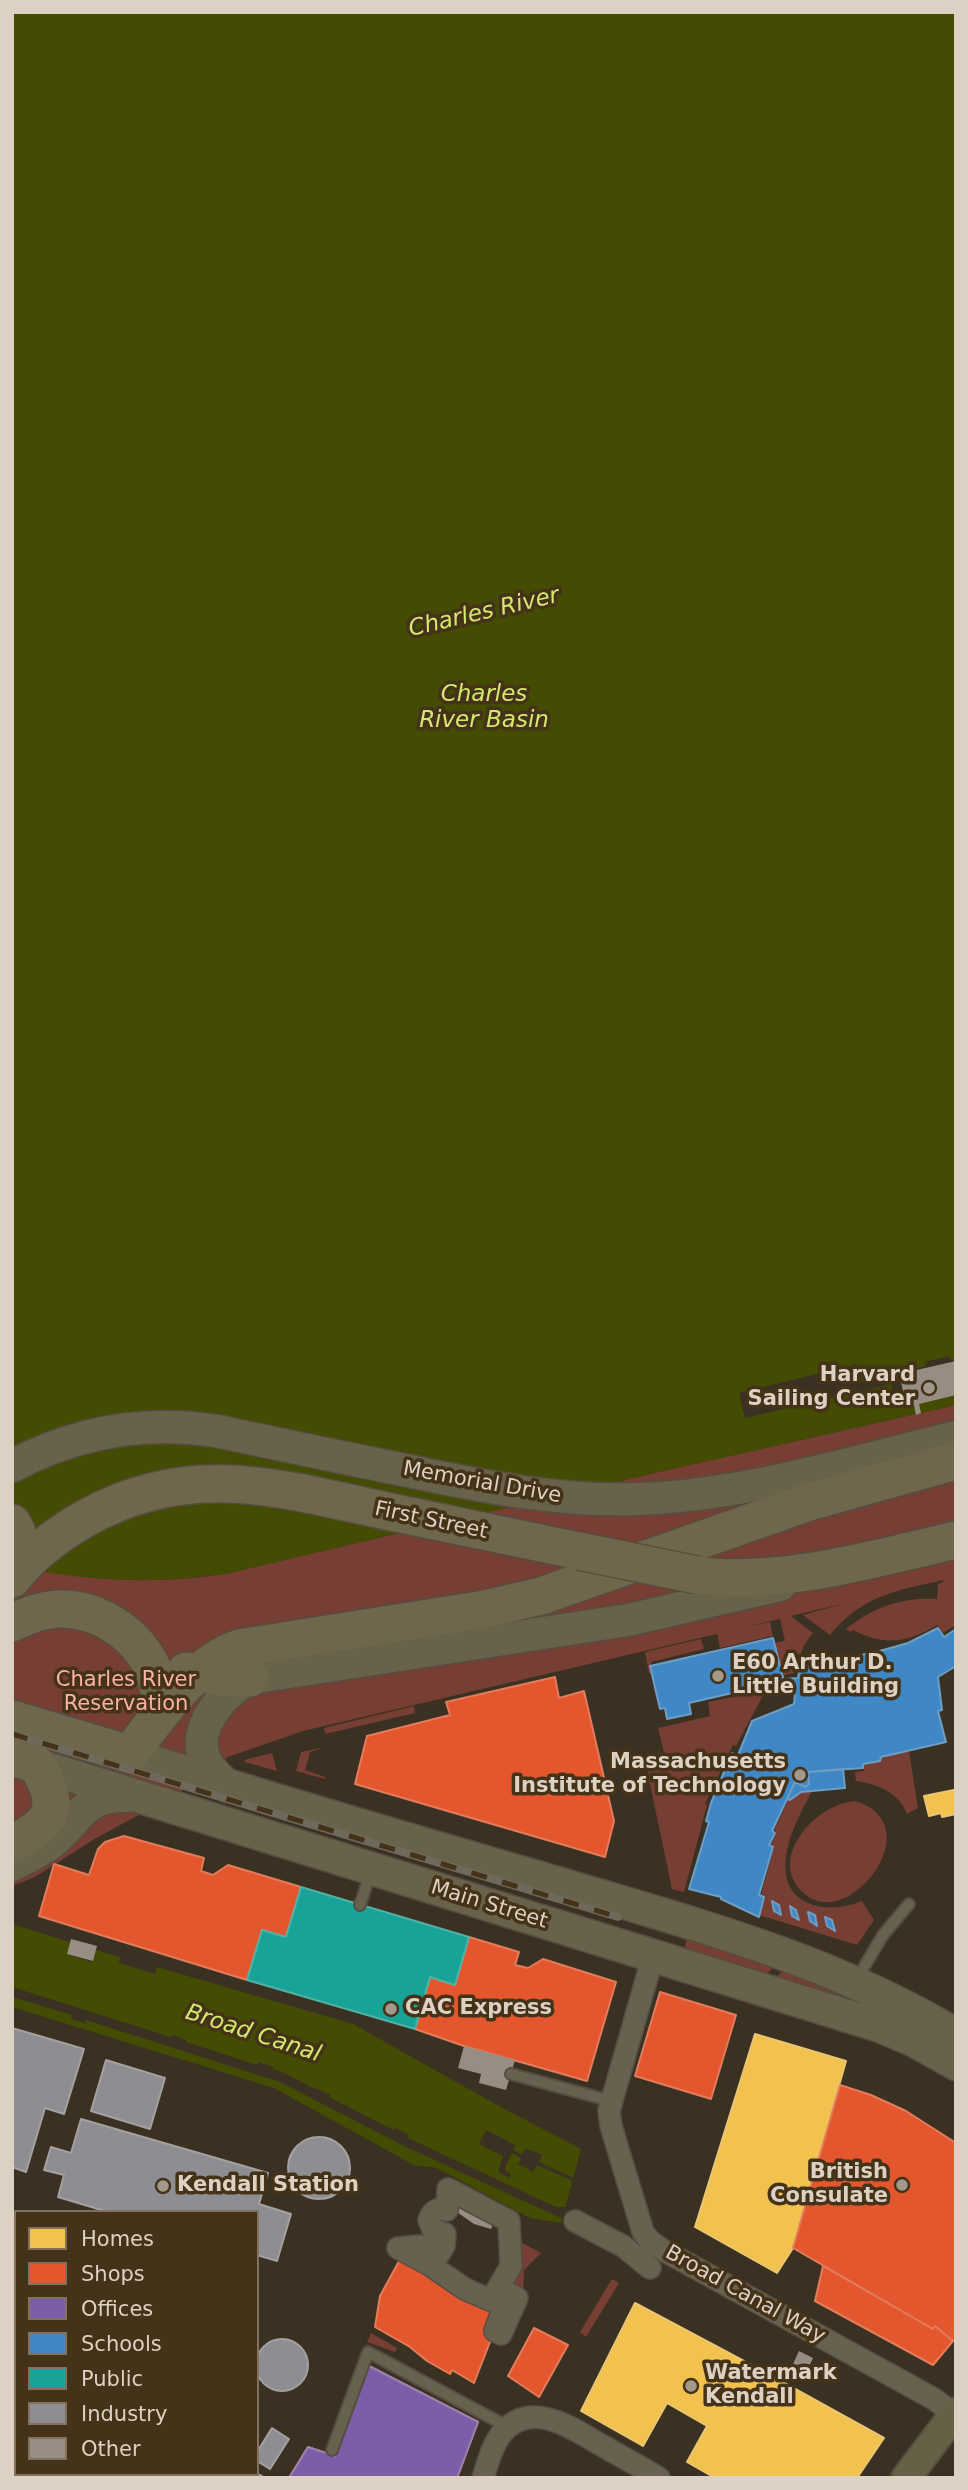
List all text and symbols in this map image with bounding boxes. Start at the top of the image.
water label: Charles River [406,582,562,644]
water label: Charles River Basin [419,681,549,735]
place label: Harvard Sailing Center [748,1363,915,1413]
marker: Harvard Sailing Center [921,1380,937,1396]
street label: Memorial Drive [401,1457,563,1509]
street label: First Street [372,1497,490,1545]
place label: E60 Arthur D. Little Building [732,1651,899,1701]
park label: Charles River Reservation [56,1668,196,1718]
marker: E60 Arthur D. Little Building [710,1668,726,1684]
place label: Massachusetts Institute of Technology [513,1750,786,1800]
marker: Massachusetts Institute of Technology [792,1767,808,1783]
street label: Main Street [428,1875,550,1935]
place label: CAC Express [405,1996,552,2022]
water label: Broad Canal [182,1999,324,2069]
marker: CAC Express [383,2001,399,2017]
place label: British Consulate [770,2160,888,2210]
place label: Kendall Station [177,2173,359,2199]
marker: British Consulate [894,2177,910,2193]
marker: Kendall Station [155,2178,171,2194]
legend [14,2210,259,2476]
text: Homes [81,2227,154,2251]
street label: Broad Canal Way [661,2241,829,2349]
text: Shops [81,2262,145,2286]
text: Offices [81,2297,153,2321]
text: Schools [81,2332,162,2356]
place label: Watermark Kendall [705,2361,837,2411]
text: Public [81,2367,143,2391]
marker: Watermark Kendall [683,2378,699,2394]
text: Industry [81,2402,167,2426]
text: Other [81,2437,141,2461]

